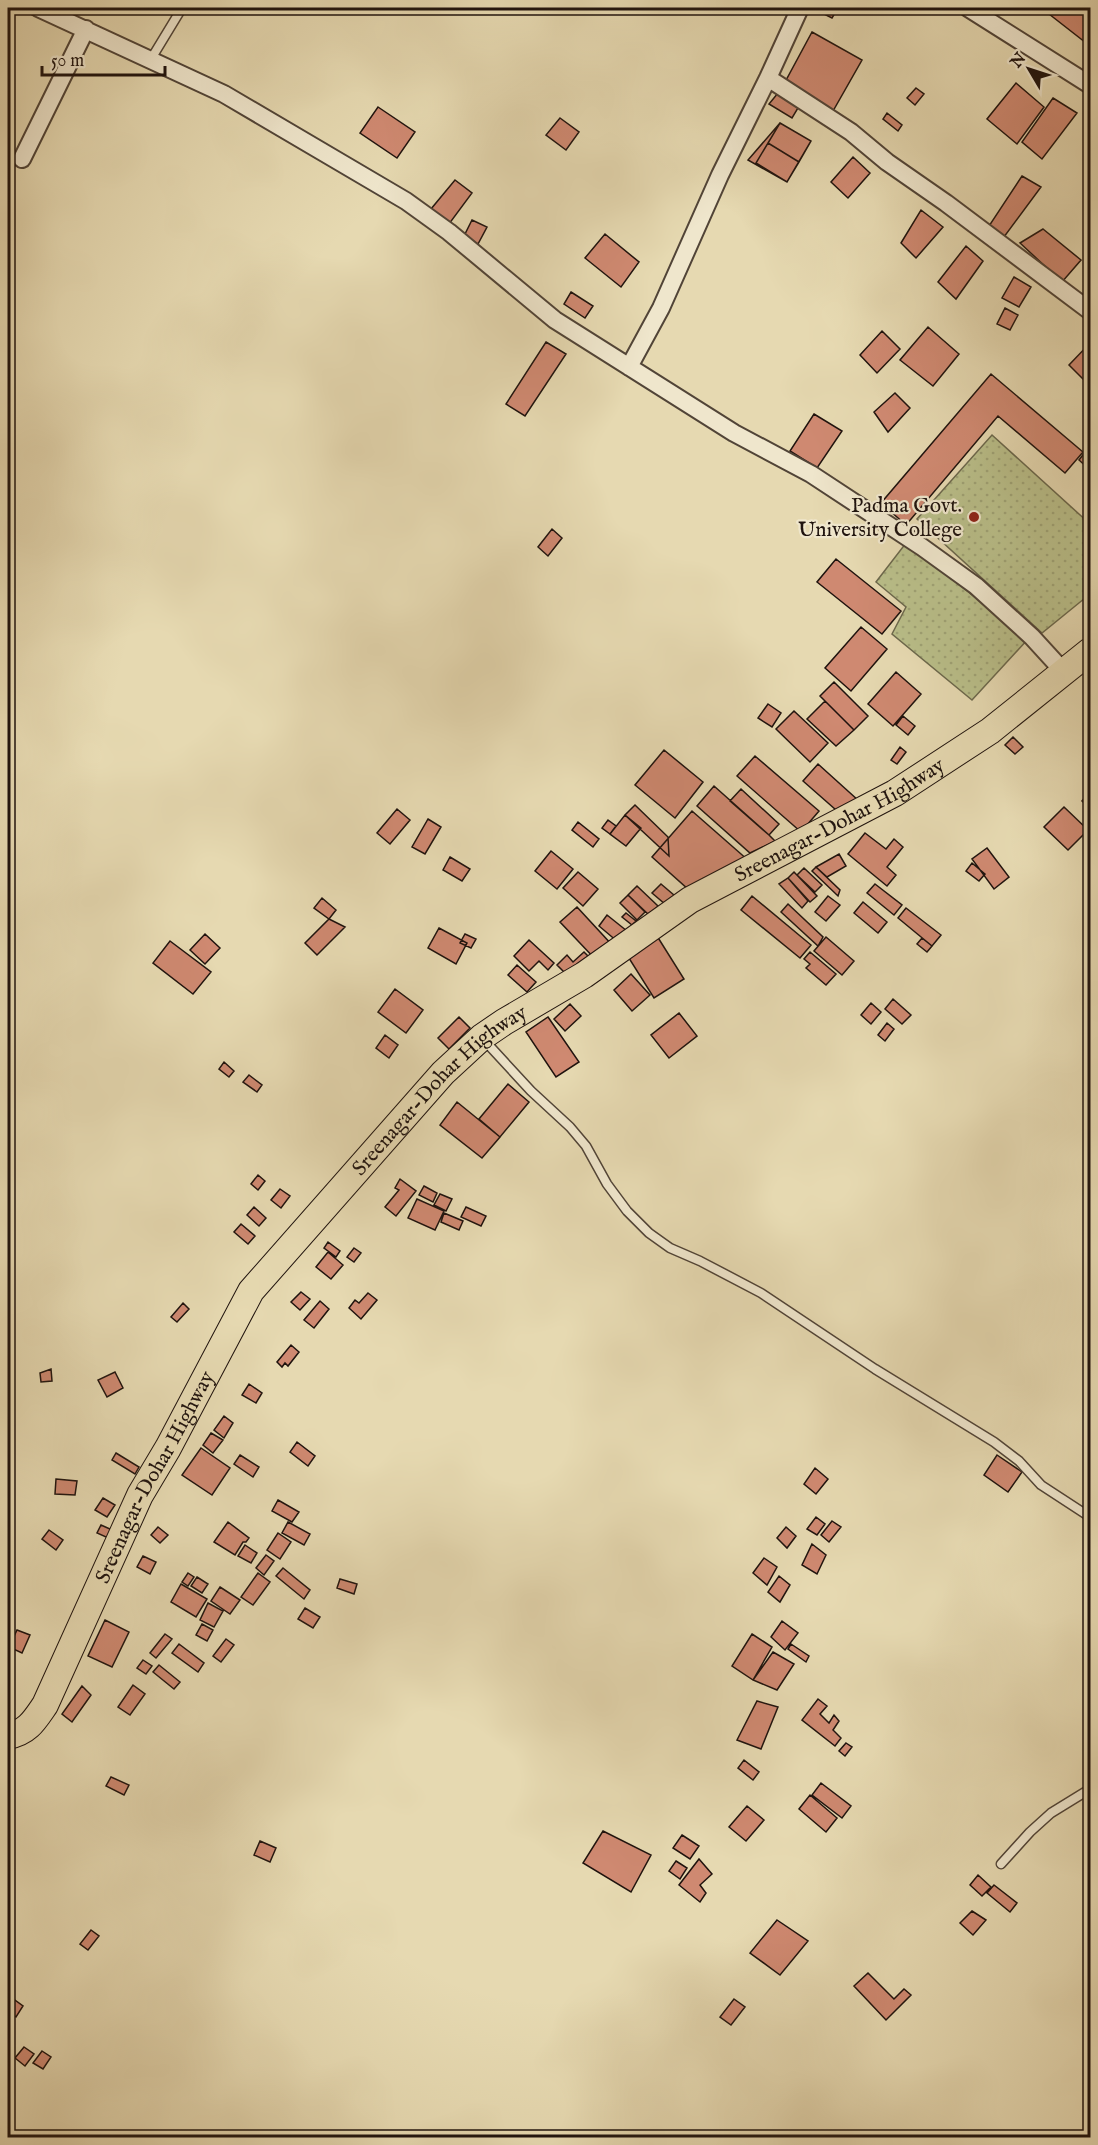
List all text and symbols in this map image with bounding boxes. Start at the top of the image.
scale bar [42,39,165,77]
north arrow [999,39,1059,99]
text: N [1006,49,1031,73]
text: 50 m [51,50,84,73]
place label: Padma Govt. University College [798,493,962,544]
marker: Padma Govt. University College [967,510,981,524]
street label: Sreenagar-Dohar Highway [730,752,951,889]
street label: Sreenagar-Dohar Highway [347,999,533,1182]
street label: Sreenagar-Dohar Highway [90,1366,222,1588]

